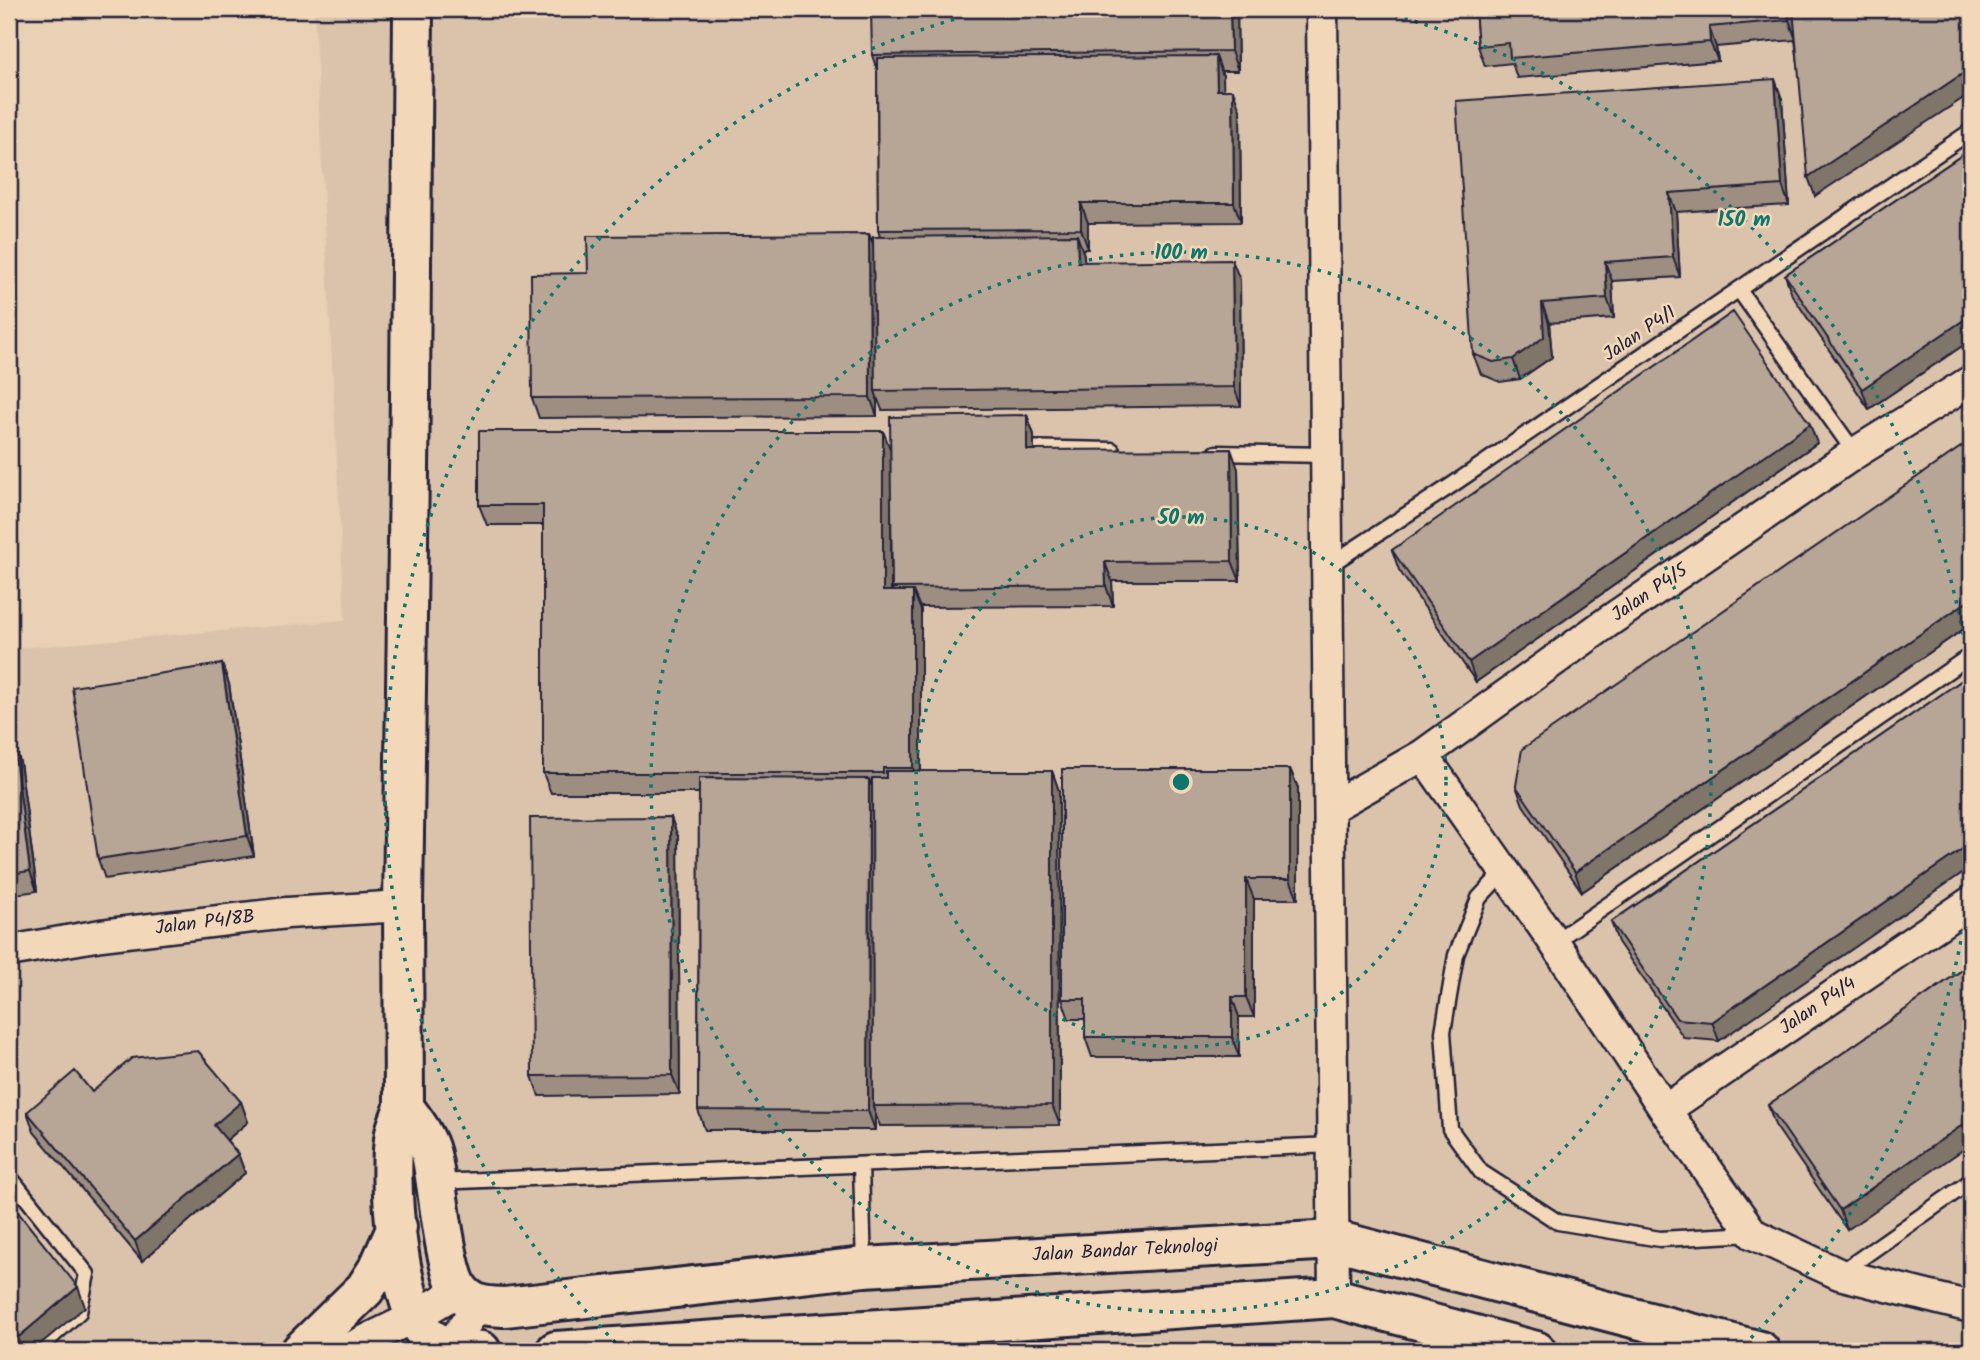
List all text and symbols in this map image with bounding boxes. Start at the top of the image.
text: 150 m [1717,204,1771,237]
text: 100 m [1154,237,1208,270]
street label: Jalan P4/1 [1597,298,1683,370]
text: 50 m [1157,502,1204,535]
street label: Jalan P4/5 [1606,555,1696,630]
centre of rings [1169,770,1193,794]
street label: Jalan P4/8B [153,902,257,944]
street label: Jalan P4/4 [1774,969,1862,1043]
street label: Jalan Bandar Teknologi [1031,1231,1220,1271]

